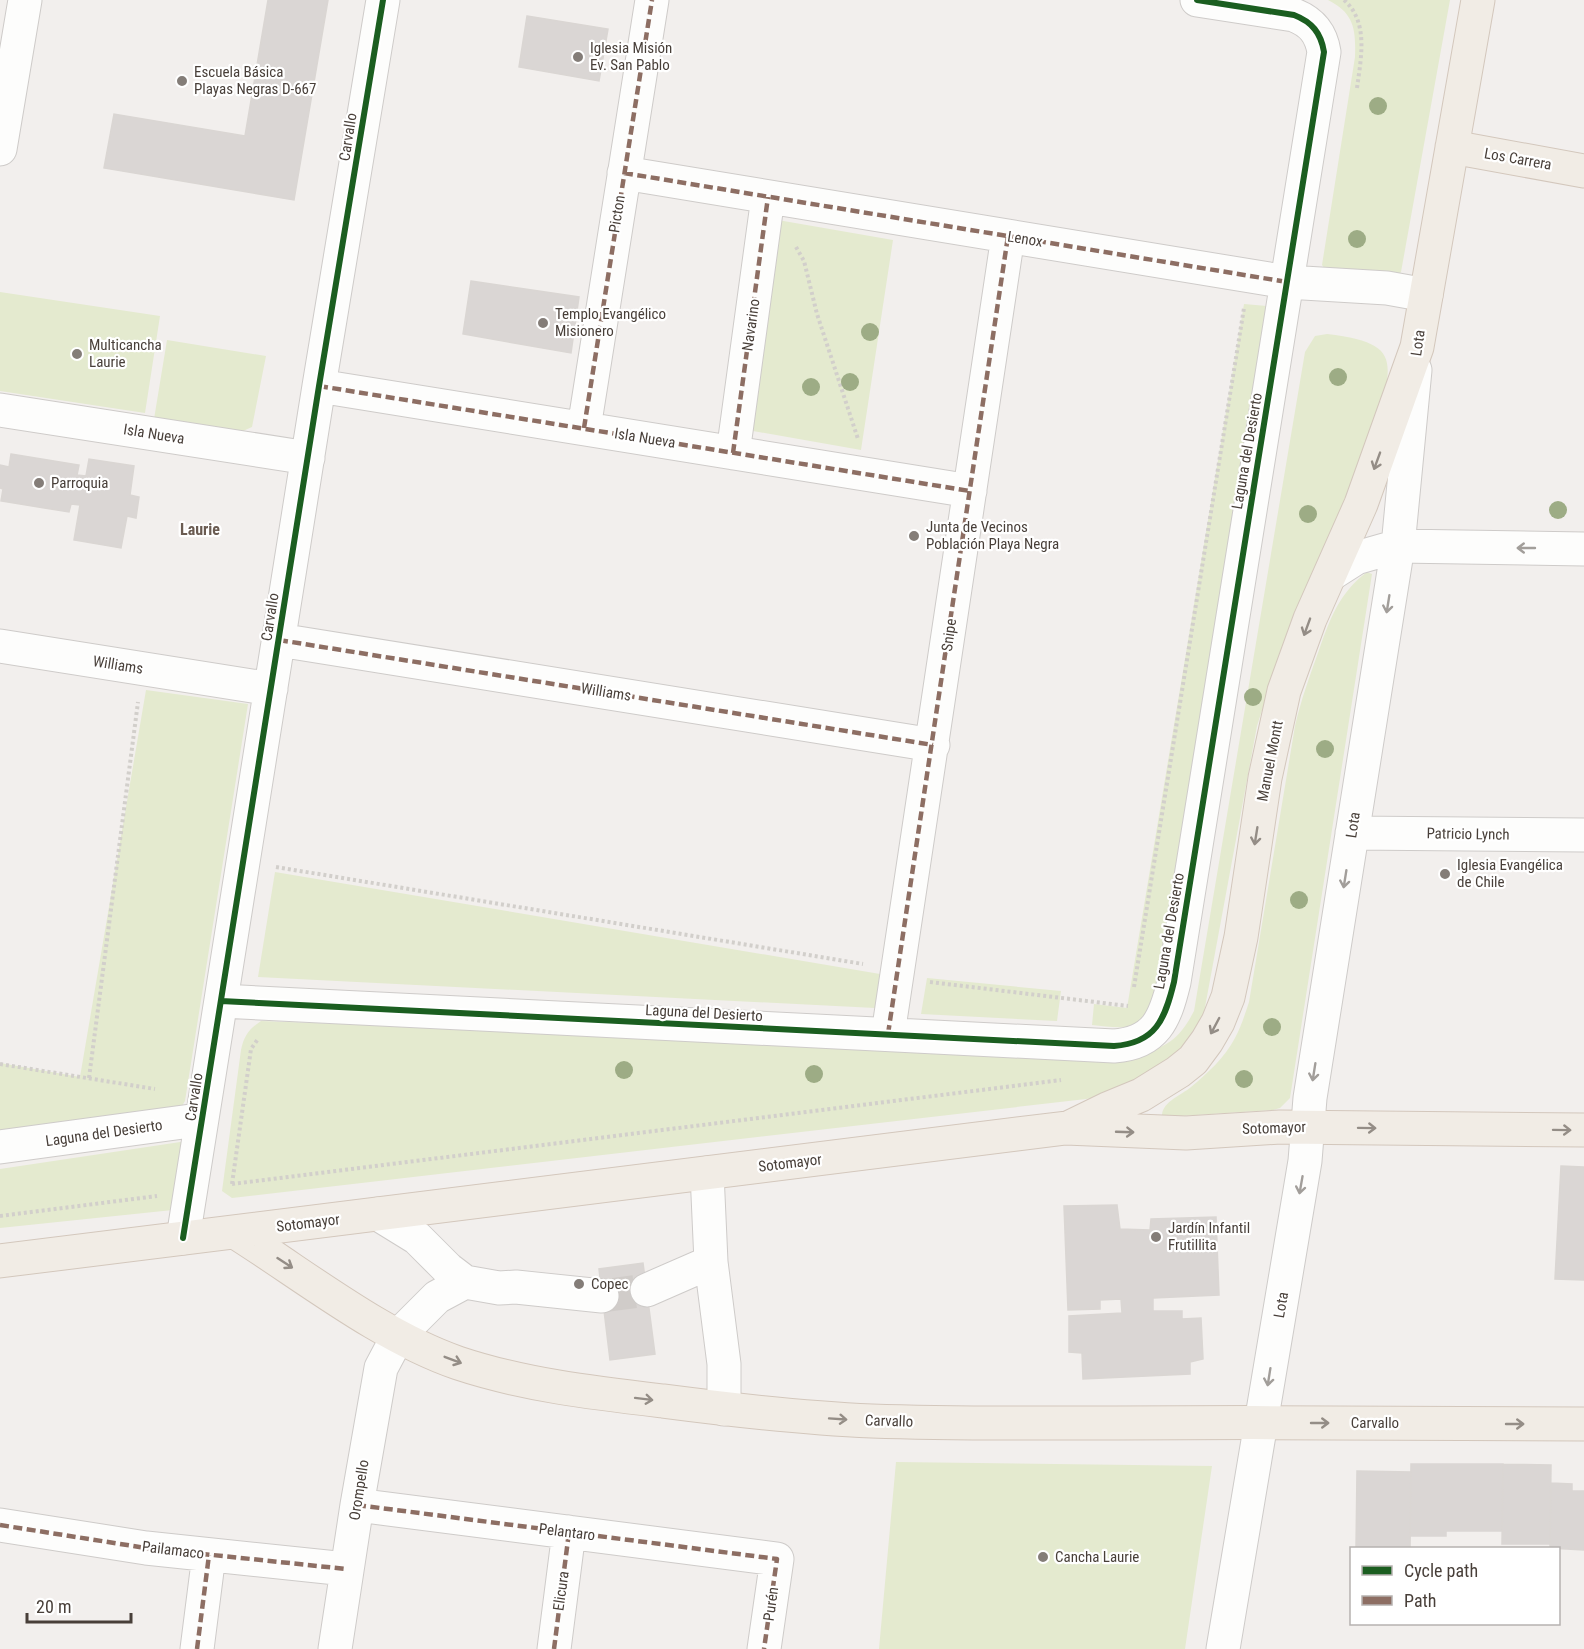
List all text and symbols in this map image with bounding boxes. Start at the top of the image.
place label: Iglesia Misión Ev. San Pablo [590,39,672,74]
marker: Iglesia Misión Ev. San Pablo [571,50,585,64]
place label: Escuela Básica Playas Negras D-667 [194,63,316,98]
marker: Escuela Básica Playas Negras D-667 [175,74,189,88]
street label: Carvallo [335,112,361,162]
street label: Los Carrera [1483,144,1553,174]
street label: Picton [605,194,629,234]
street label: Lenox [1006,227,1044,251]
street label: Navarino [738,298,764,352]
place label: Templo Evangélico Misionero [555,305,666,340]
marker: Templo Evangélico Misionero [536,316,550,330]
street label: Lota [1407,329,1429,357]
place label: Multicancha Laurie [89,336,162,371]
marker: Multicancha Laurie [70,347,84,361]
street label: Laguna del Desierto [1228,391,1266,511]
street label: Isla Nueva [122,420,186,448]
street label: Isla Nueva [613,424,677,452]
one-way arrow [1371,452,1382,470]
place label: Parroquia [51,474,108,492]
marker: Parroquia [32,476,46,490]
place label: Junta de Vecinos Población Playa Negra [926,518,1059,553]
district label: Laurie [180,520,220,539]
marker: Junta de Vecinos Población Playa Negra [907,529,921,543]
one-way arrow [1516,542,1536,554]
street label: Carvallo [257,592,283,642]
one-way arrow [1383,594,1394,613]
street label: Snipe [938,617,960,653]
one-way arrow [1300,617,1311,636]
street label: Williams [92,652,145,678]
street label: Williams [580,679,633,705]
street label: Manuel Montt [1253,719,1287,803]
street label: Lota [1342,811,1364,839]
street label: Patricio Lynch [1426,824,1510,844]
one-way arrow [1250,826,1261,846]
place label: Iglesia Evangélica de Chile [1457,856,1563,891]
marker: Iglesia Evangélica de Chile [1438,867,1452,881]
one-way arrow [1339,869,1350,889]
street label: Laguna del Desierto [1150,871,1188,991]
street label: Laguna del Desierto [645,1001,763,1025]
one-way arrow [1209,1017,1221,1035]
one-way arrow [1309,1062,1320,1081]
street label: Carvallo [181,1072,207,1122]
street label: Laguna del Desierto [44,1116,164,1150]
street label: Sotomayor [1242,1118,1307,1138]
one-way arrow [1356,1122,1376,1133]
one-way arrow [1551,1124,1571,1136]
one-way arrow [1114,1126,1134,1137]
street label: Sotomayor [757,1150,823,1176]
one-way arrow [1296,1174,1307,1194]
street label: Sotomayor [275,1210,341,1236]
place label: Jardín Infantil Frutillita [1168,1219,1250,1254]
marker: Jardín Infantil Frutillita [1149,1230,1163,1244]
one-way arrow [276,1257,293,1269]
place label: Copec [591,1275,628,1293]
marker: Copec [572,1277,586,1291]
street label: Lota [1270,1290,1292,1320]
one-way arrow [443,1356,462,1367]
one-way arrow [1263,1366,1274,1386]
one-way arrow [633,1394,653,1405]
street label: Carvallo [865,1411,913,1431]
one-way arrow [827,1413,847,1424]
street label: Carvallo [1351,1414,1399,1432]
one-way arrow [1310,1417,1330,1429]
one-way arrow [1505,1418,1525,1430]
street label: Orompello [345,1458,373,1522]
street label: Pelantaro [538,1520,596,1544]
street label: Pailamaco [141,1537,205,1563]
legend [1350,1547,1560,1625]
place label: Cancha Laurie [1055,1548,1139,1566]
marker: Cancha Laurie [1036,1550,1050,1564]
text: Cycle path [1404,1560,1478,1581]
street label: Elicura [549,1570,573,1612]
scale bar [27,1586,130,1624]
street label: Purén [760,1586,782,1622]
text: Path [1404,1590,1437,1611]
text: 20 m [36,1596,71,1617]

